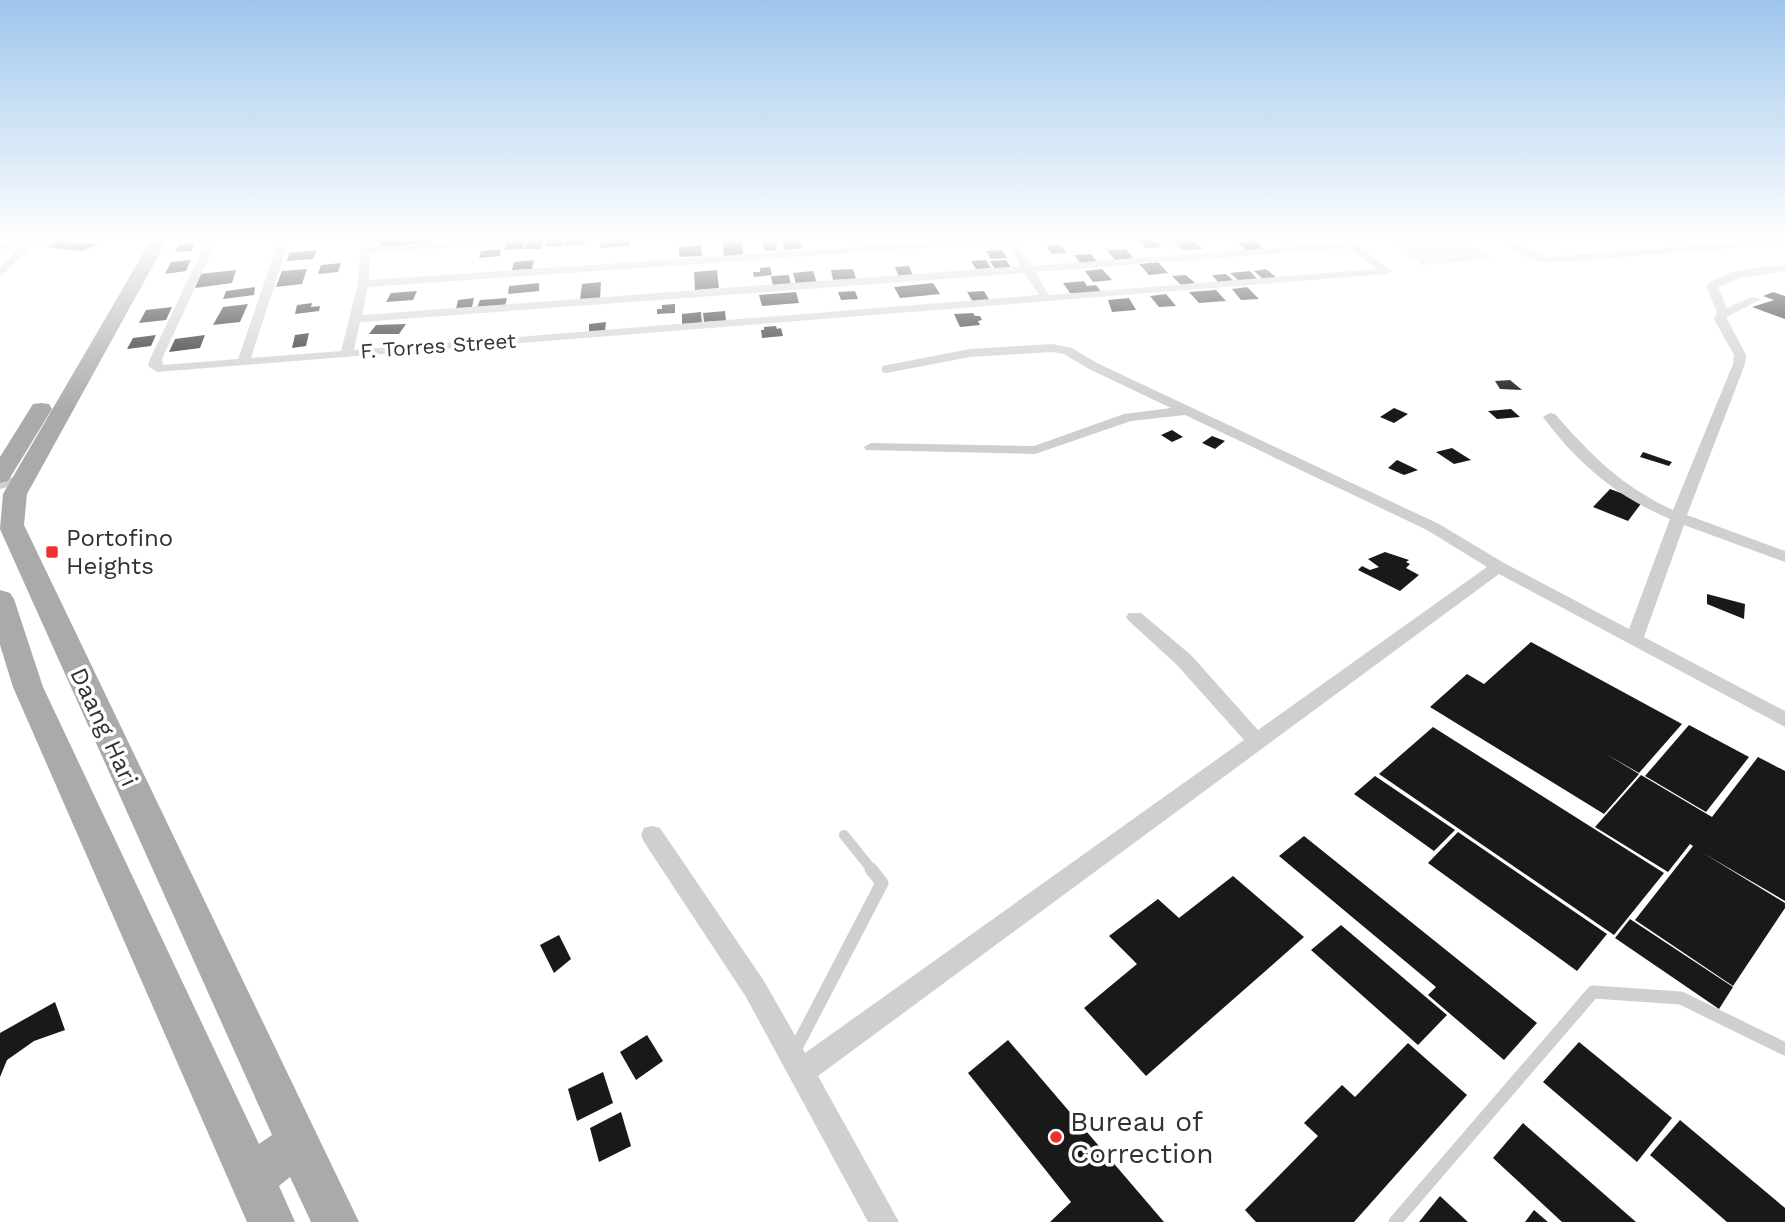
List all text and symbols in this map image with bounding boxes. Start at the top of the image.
street label: F. Torres Street [359,328,517,363]
place label: Portofino Heights [66,524,173,580]
marker: Portofino Heights [44,544,60,560]
street label: Daang Hari [64,663,144,791]
place label: Bureau of Correction [1070,1105,1214,1170]
marker: Bureau of Correction [1048,1129,1064,1145]

